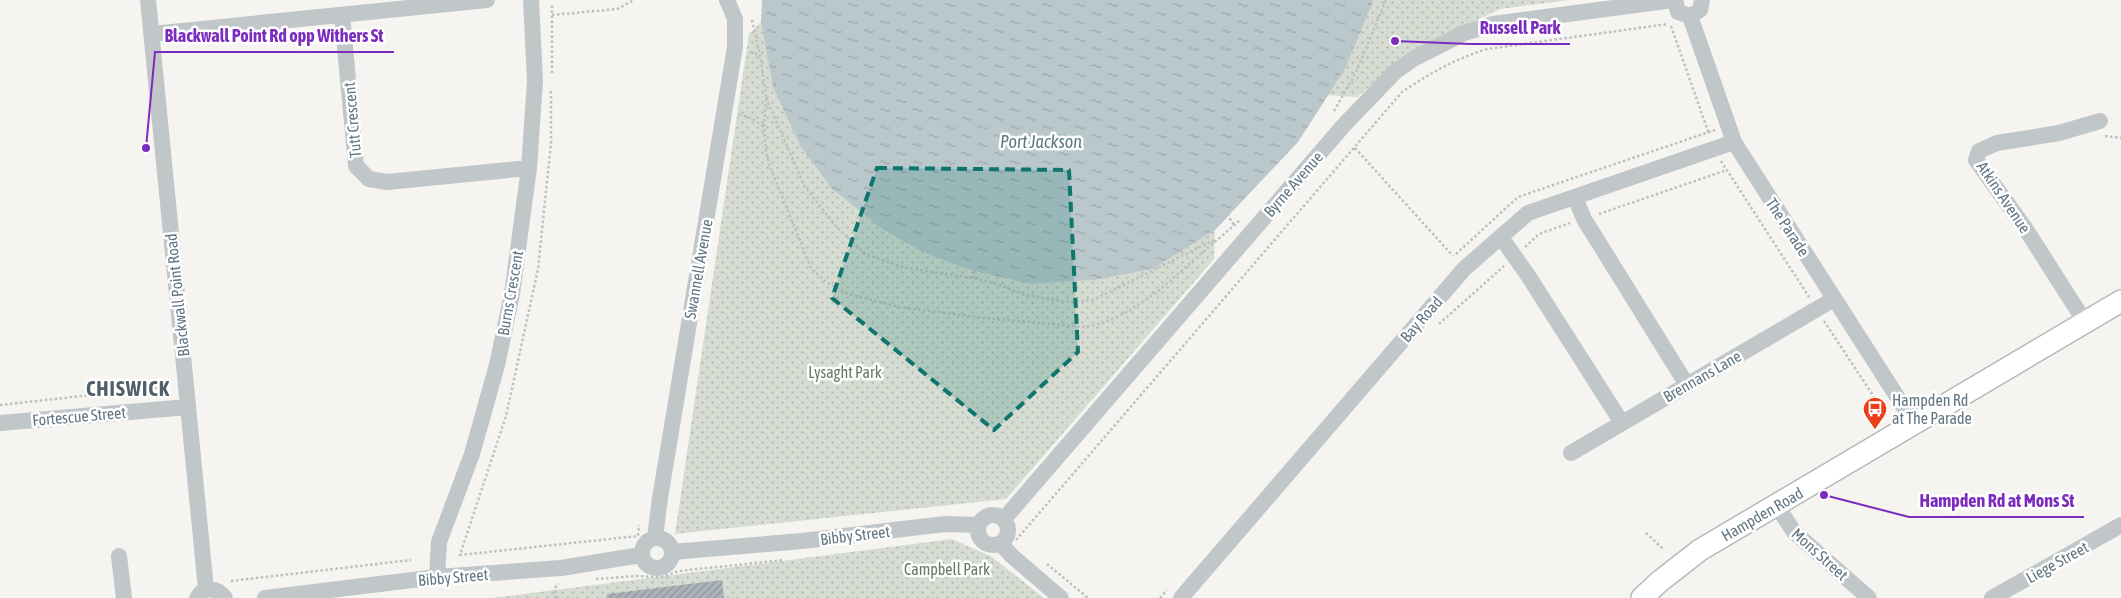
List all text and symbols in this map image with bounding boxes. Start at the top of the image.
callout: Russell Park [1470,11,1570,44]
text: Russell Park [1480,17,1561,38]
callout: Blackwall Point Rd opp Withers St [155,19,394,52]
text: Blackwall Point Rd opp Withers St [165,25,384,46]
street label: Tutt Crescent [340,81,364,159]
water label: Port Jackson [1000,131,1082,152]
street label: Byrne Avenue [1260,148,1327,221]
street label: Atkins Avenue [1973,158,2035,236]
street label: The Parade [1763,195,1813,259]
street label: Swannell Avenue [680,218,716,320]
street label: Blackwall Point Road [162,233,192,357]
street label: Burns Crescent [494,249,526,337]
street label: Bay Road [1396,293,1446,346]
street label: Brennans Lane [1660,347,1744,405]
park label: Lysaght Park [808,363,882,382]
district label: CHISWICK [86,376,170,400]
place label: Hampden Rd at The Parade [1892,391,1972,427]
bus stop icon: Hampden Rd at The Parade [1862,396,1888,430]
street label: Fortescue Street [32,403,127,429]
street label: Hampden Road [1718,483,1806,545]
callout: Hampden Rd at Mons St [1909,484,2084,517]
text: Hampden Rd at Mons St [1919,490,2075,511]
street label: Bibby Street [819,522,891,549]
street label: Mons Street [1788,524,1852,584]
street label: Liege Street [2023,537,2092,587]
park label: Campbell Park [904,560,990,579]
street label: Bibby Street [417,565,489,590]

